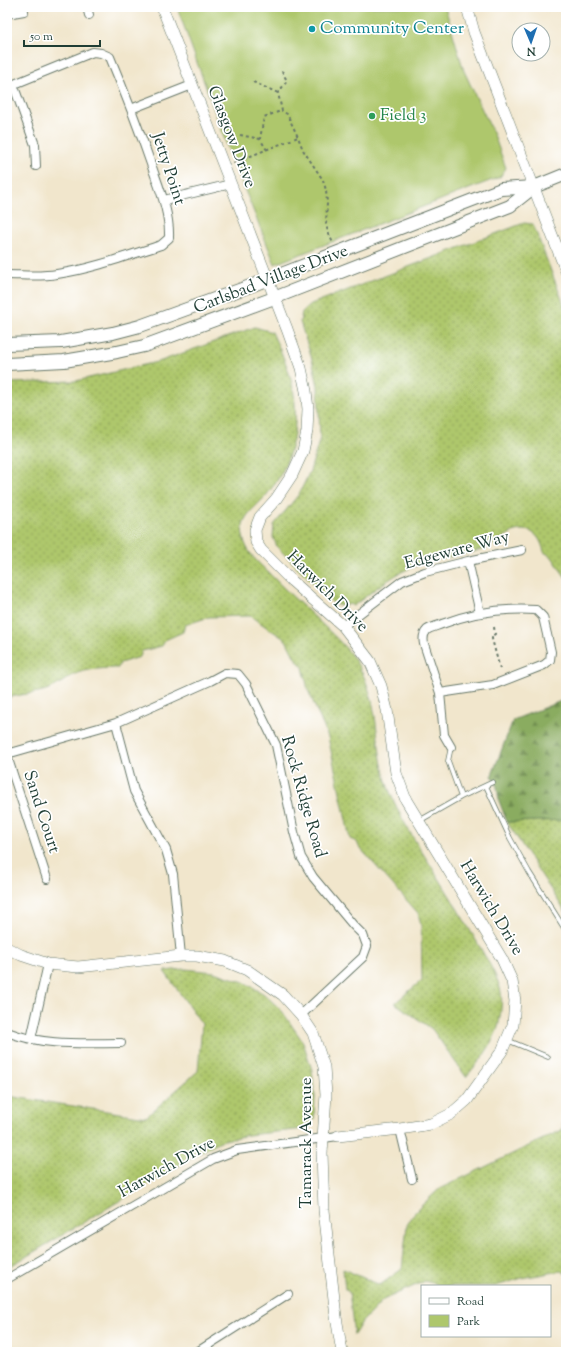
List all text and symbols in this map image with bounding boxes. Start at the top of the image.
place label: Community Center [320,17,465,41]
scale bar [24,22,100,48]
north arrow [511,22,551,62]
marker: Community Center [307,24,317,34]
text: 50 m [29,28,53,46]
text: N [526,43,537,59]
street label: Glasgow Drive [201,83,261,192]
place label: Field 3 [380,104,427,128]
marker: Field 3 [367,111,377,121]
street label: Jetty Point [145,129,191,209]
street label: Carlsbad Village Drive [190,239,352,321]
street label: Edgeware Way [402,525,513,577]
street label: Harwich Drive [281,546,373,638]
street label: Rock Ridge Road [274,733,332,861]
street label: Sand Court [16,768,66,857]
street label: Harwich Drive [453,856,529,960]
street label: Tamarack Avenue [295,1077,319,1209]
street label: Harwich Drive [114,1132,220,1204]
legend [421,1285,551,1337]
text: Road [457,1293,484,1311]
text: Park [457,1313,480,1331]

